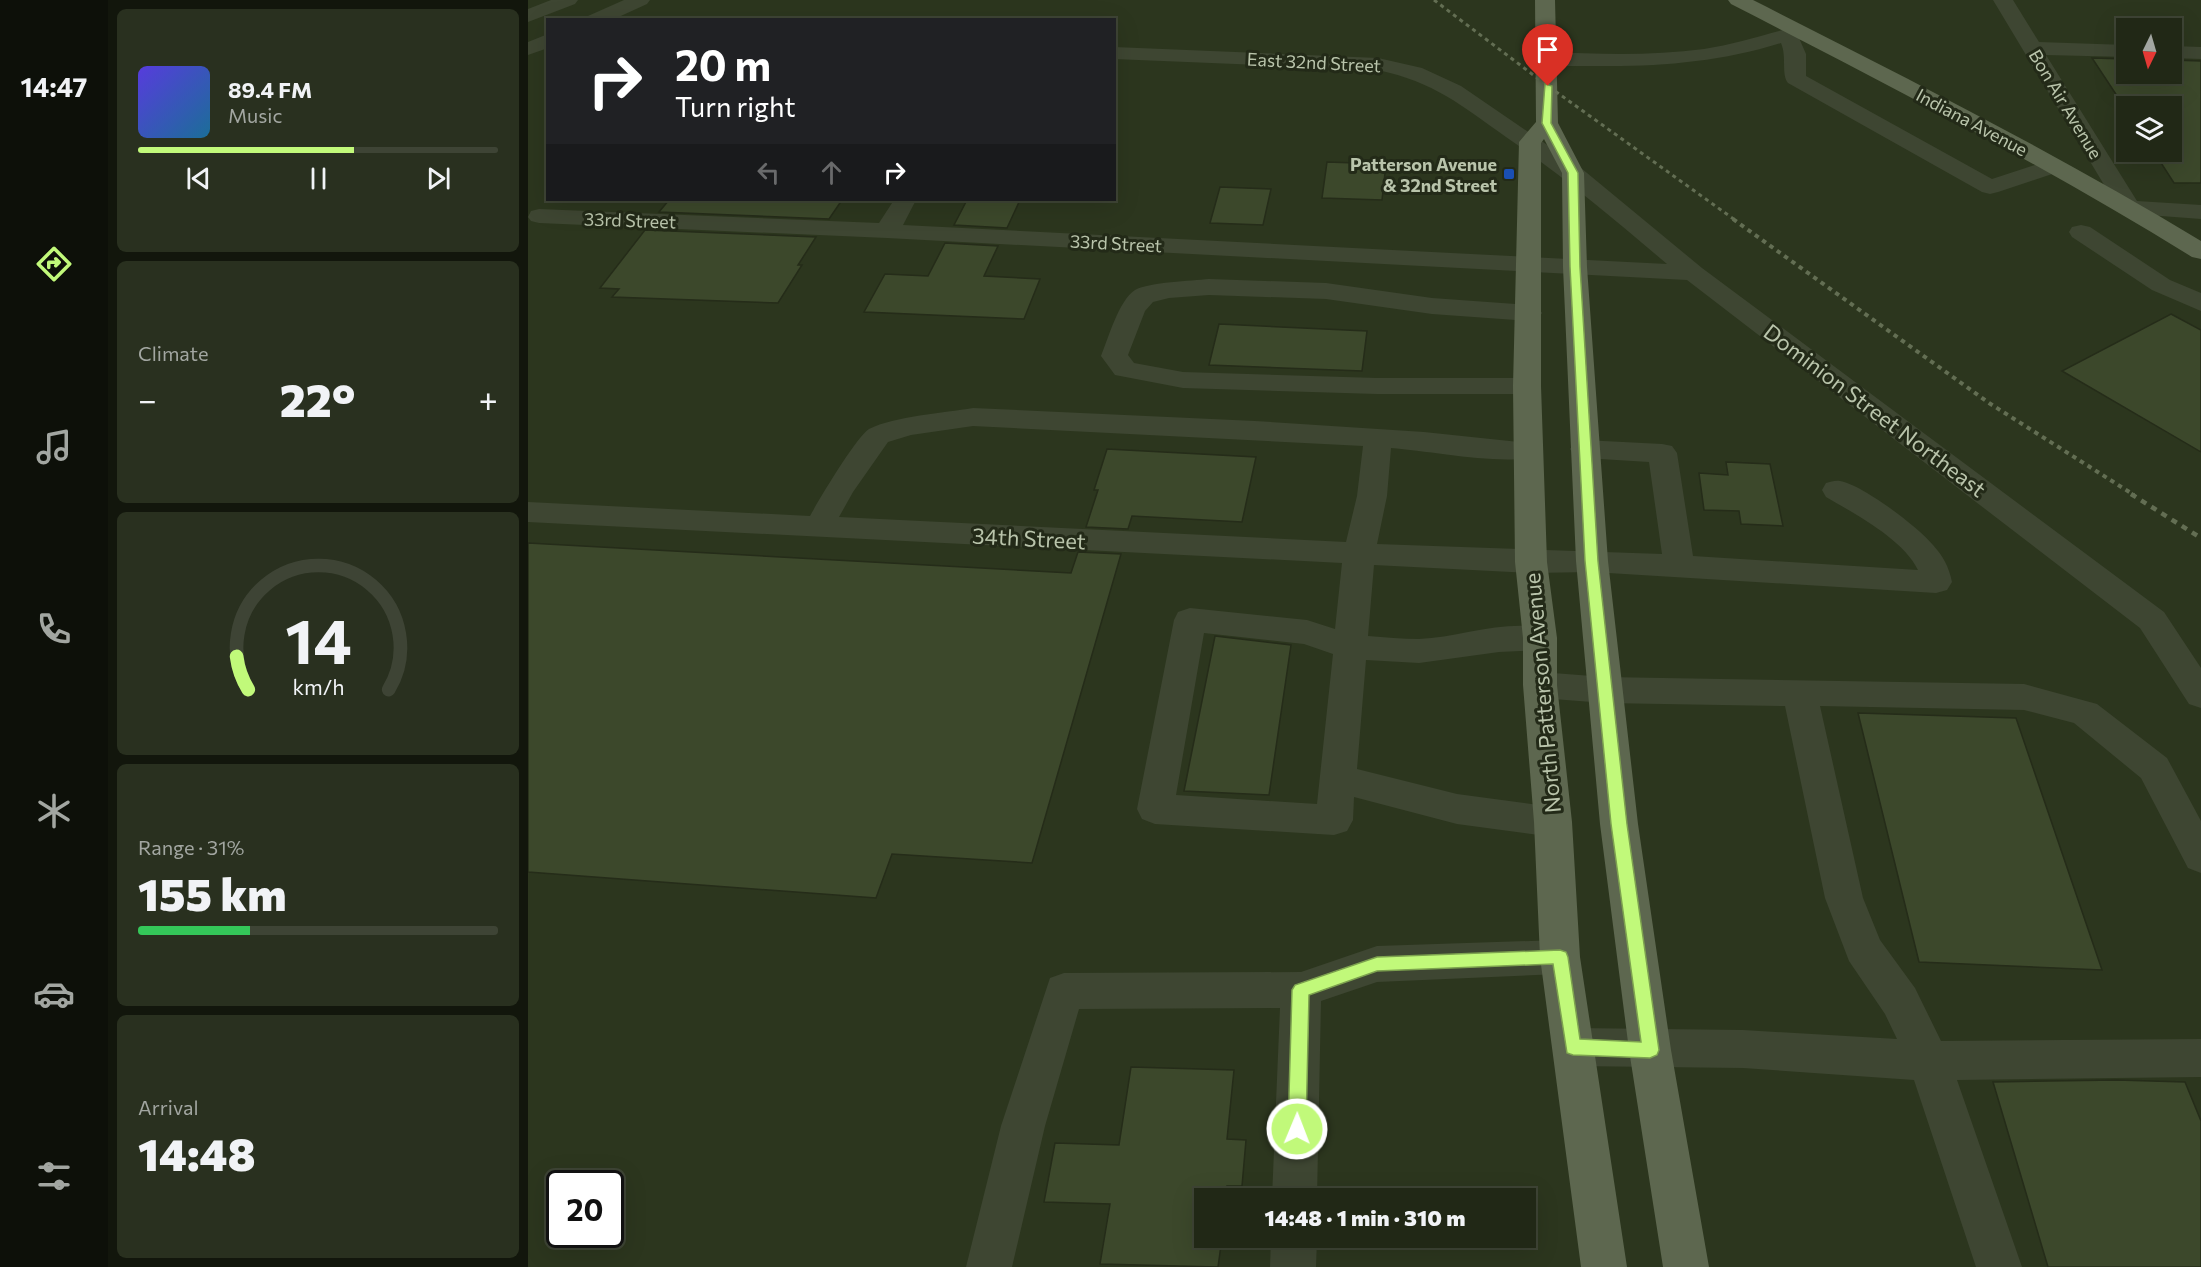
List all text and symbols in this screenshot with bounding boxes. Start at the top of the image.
north arrow [2116,18,2182,84]
map controls [2116,18,2182,162]
pin [1522,24,1573,86]
icon: arrive [1531,33,1564,66]
text: 20 m [675,38,771,90]
icon: right [576,42,654,120]
street label: Bon Air Avenue [2025,45,2107,163]
street label: East 32nd Street [1246,48,1382,76]
text: 14:47 [21,70,87,103]
text: 89.4 FM [228,76,312,103]
street label: Indiana Avenue [1913,83,2031,161]
text: Turn right [675,90,795,123]
button: layers [2116,96,2182,162]
text: Music [228,103,282,127]
place label: Patterson Avenue & 32nd Street [1350,153,1497,196]
icon: left [752,156,785,189]
icon: ahead [815,156,848,189]
icon: right [878,156,911,189]
icon: previous [182,162,215,195]
icon: pause [302,162,335,195]
icon: next [422,162,455,195]
marker: Patterson Avenue & 32nd Street [1502,167,1516,181]
street label: 33rd Street [584,207,676,233]
street label: 33rd Street [1069,230,1163,256]
icon: directions [33,243,75,285]
street label: Dominion Street Northeast [1759,318,1991,502]
text: Climate [138,341,208,365]
text: 22° [280,371,356,426]
text: − [138,378,157,419]
text: + [479,378,498,419]
icon: music [33,426,75,468]
street label: 34th Street [971,522,1087,554]
street label: North Patterson Avenue [1518,572,1566,814]
text: 14 [285,602,351,678]
icon: phone [33,608,75,650]
text: km/h [292,674,344,700]
icon: climate [33,790,75,832]
text: Range · 31% [138,835,244,859]
text: 155 km [138,865,286,920]
icon: car [33,973,75,1015]
text: Arrival [138,1095,199,1119]
position arrow [1265,1097,1329,1161]
text: 14:48 [138,1125,256,1180]
icon: filters [33,1155,75,1197]
speed limit sign: 20 [546,1170,624,1248]
text: 14:48 · 1 min · 310 m [1265,1204,1465,1231]

